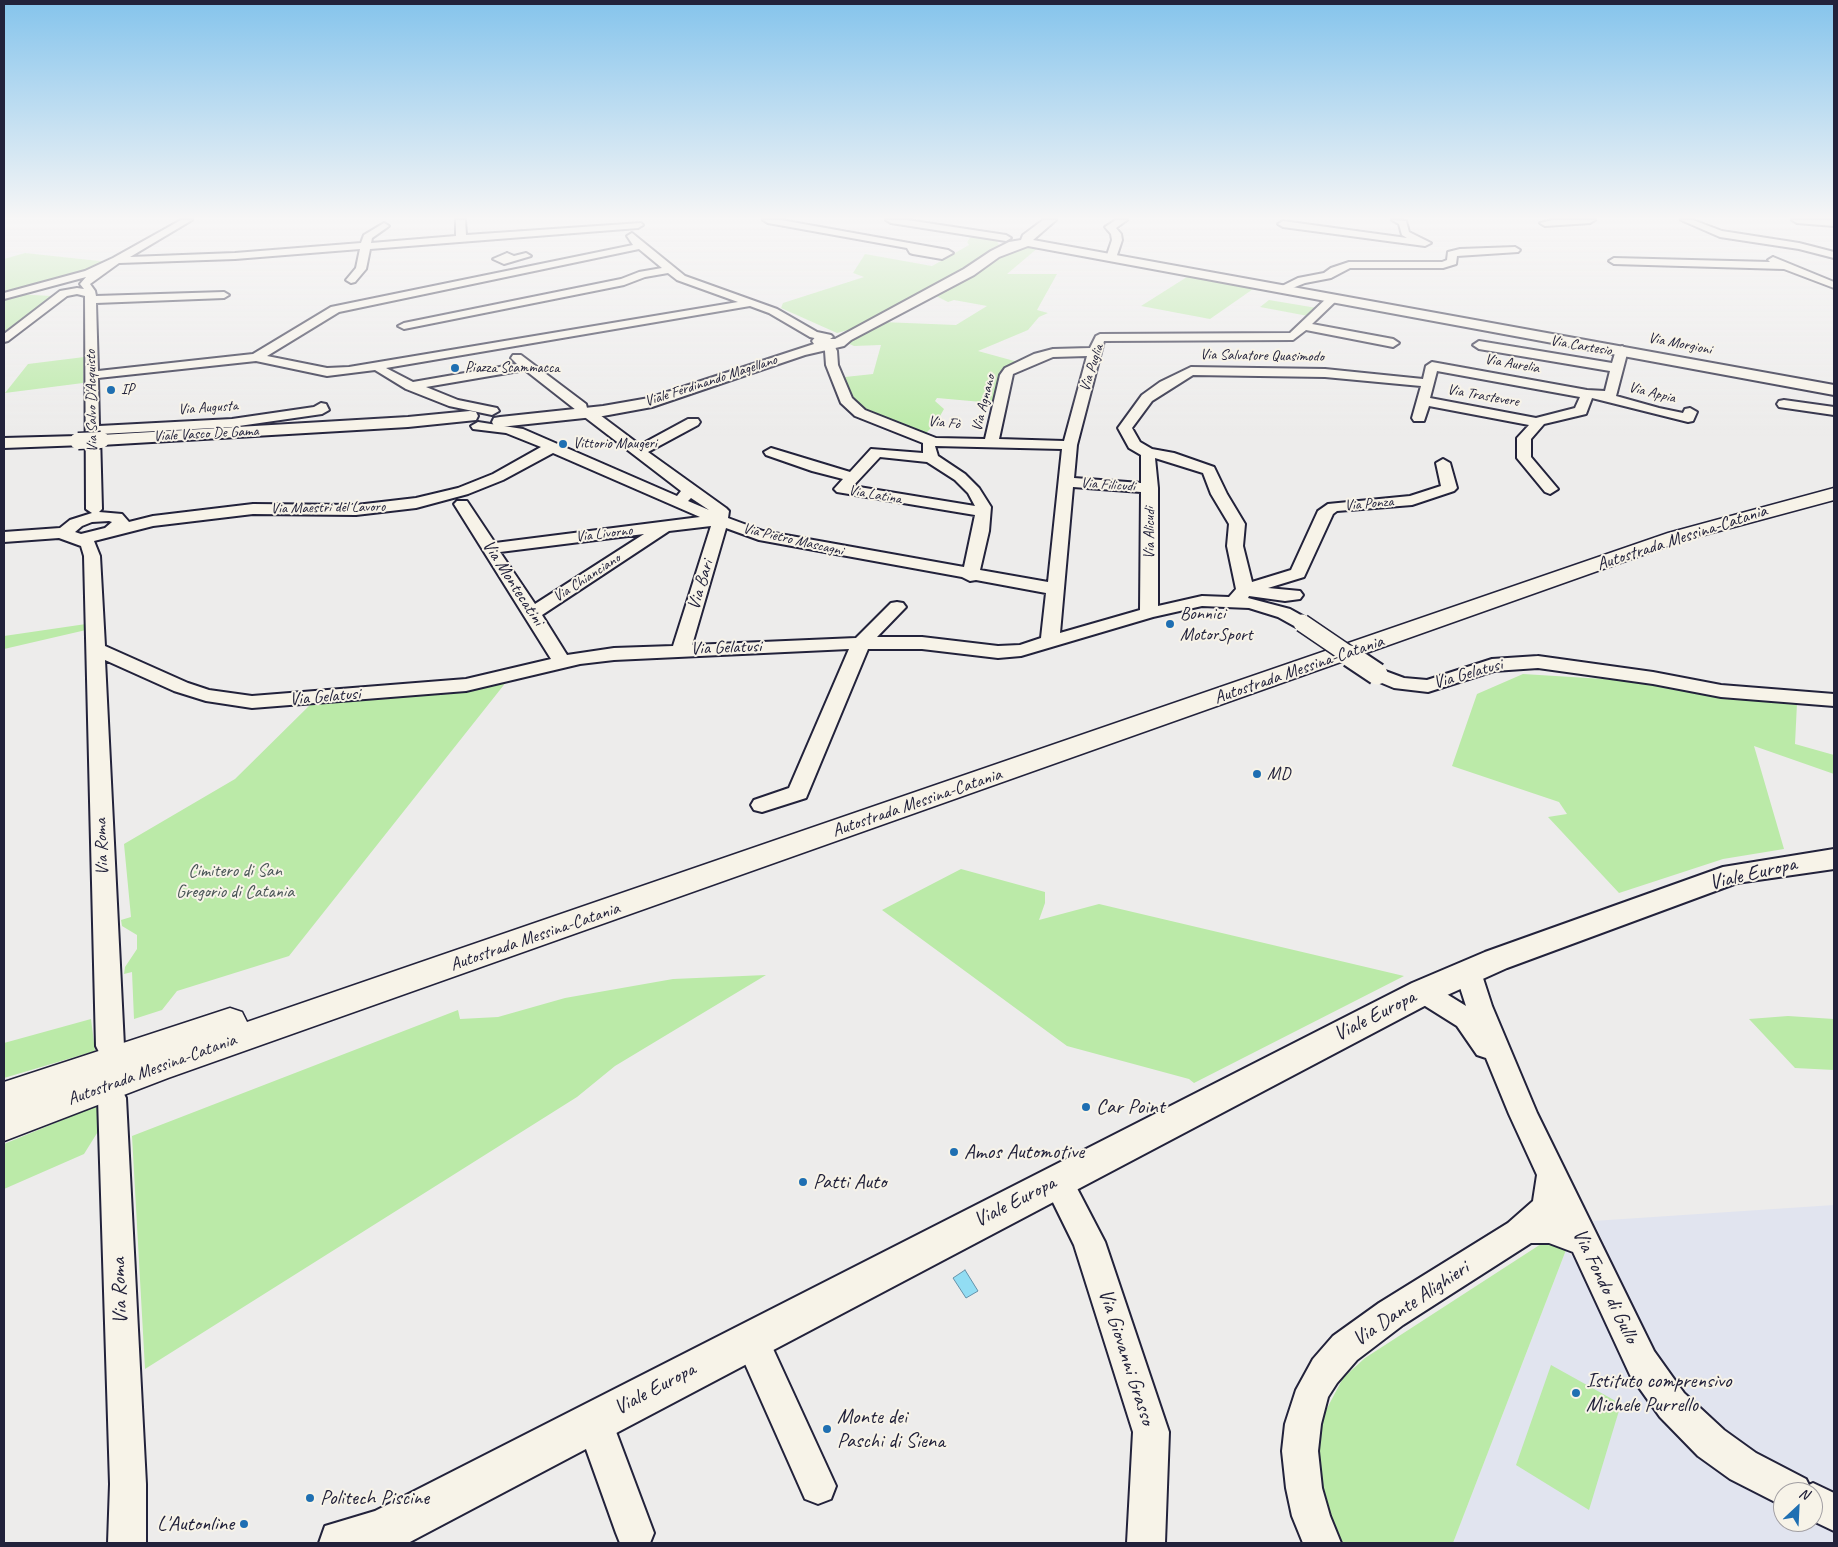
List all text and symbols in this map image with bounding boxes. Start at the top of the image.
street label: Via Morgioni [1647,329,1713,359]
street label: Via Cartesio [1549,332,1613,360]
street label: Via Puglia [1076,342,1108,394]
street label: Via Salvatore Quasimodo [1200,346,1324,366]
street label: Via Salvo D'Acquisto [82,350,102,452]
street label: Via Aurelia [1483,350,1541,378]
street label: Viale Ferdinando Magellano [643,351,779,411]
place label: Piazza Scammacca [465,359,559,377]
marker: Piazza Scammacca [449,362,461,374]
street label: Via Agnano [968,373,1000,433]
street label: Via Appia [1627,379,1677,407]
place label: IP [121,381,134,399]
street label: Via Trastevere [1446,381,1520,411]
marker: IP [105,384,117,396]
street label: Via Augusta [178,397,238,419]
street label: Via Fò [927,412,961,434]
street label: Viale Vasco De Gama [153,422,259,446]
place label: Vittorio Maugeri [573,435,657,453]
marker: Vittorio Maugeri [557,438,569,450]
street label: Via Filicudi [1080,474,1136,496]
street label: Via Latina [847,481,903,509]
street label: Via Ponza [1344,493,1394,515]
street label: Via Maestri del Lavoro [271,498,385,518]
street label: Autostrada Messina-Catania [1594,500,1770,576]
street label: Via Alicudi [1141,507,1159,559]
street label: Via Pietro Mascagni [741,520,845,560]
street label: Via Livorno [575,522,633,546]
street label: Via Montecatini [477,536,549,630]
street label: Via Chianciano [550,550,624,606]
street label: Via Bari [683,558,719,612]
place label: Bonnici MotorSport [1180,603,1252,646]
marker: Bonnici MotorSport [1164,618,1176,630]
street label: Autostrada Messina-Catania [1211,631,1387,709]
street label: Via Gelatusi [690,636,762,660]
street label: Via Gelatusi [1431,654,1505,694]
street label: Via Gelatusi [289,683,361,711]
place label: MD [1267,763,1290,785]
street label: Autostrada Messina-Catania [829,764,1005,842]
marker: MD [1251,768,1263,780]
street label: Via Roma [90,818,114,876]
street label: Viale Europa [1707,852,1799,896]
park label: Cimitero di San Gregorio di Catania [176,860,294,902]
street label: Autostrada Messina-Catania [447,898,623,976]
street label: Viale Europa [1330,985,1420,1047]
street label: Autostrada Messina-Catania [65,1029,239,1111]
place label: Car Point [1096,1094,1165,1120]
marker: Car Point [1080,1101,1092,1113]
place label: Amos Automotive [964,1139,1084,1165]
marker: Amos Automotive [948,1146,960,1158]
place label: Patti Auto [813,1169,886,1195]
street label: Viale Europa [970,1171,1060,1233]
marker: Patti Auto [797,1176,809,1188]
street label: Via Fondo di Gullo [1566,1225,1644,1347]
street label: Via Dante Alighieri [1348,1256,1474,1352]
street label: Via Roma [106,1257,134,1325]
street label: Via Giovanni Grasso [1092,1286,1160,1428]
street label: Viale Europa [610,1357,700,1421]
place label: Istituto comprensivo Michele Purrello [1586,1368,1731,1418]
marker: Istituto comprensivo Michele Purrello [1570,1387,1582,1399]
place label: Monte dei Paschi di Siena [837,1404,945,1454]
marker: Monte dei Paschi di Siena [821,1423,833,1435]
north arrow [1773,1482,1823,1532]
text: N [1797,1484,1812,1503]
place label: Politech Piscine [320,1485,429,1511]
marker: Politech Piscine [304,1492,316,1504]
place label: L'Autonline [157,1511,234,1537]
marker: L'Autonline [238,1518,250,1530]

